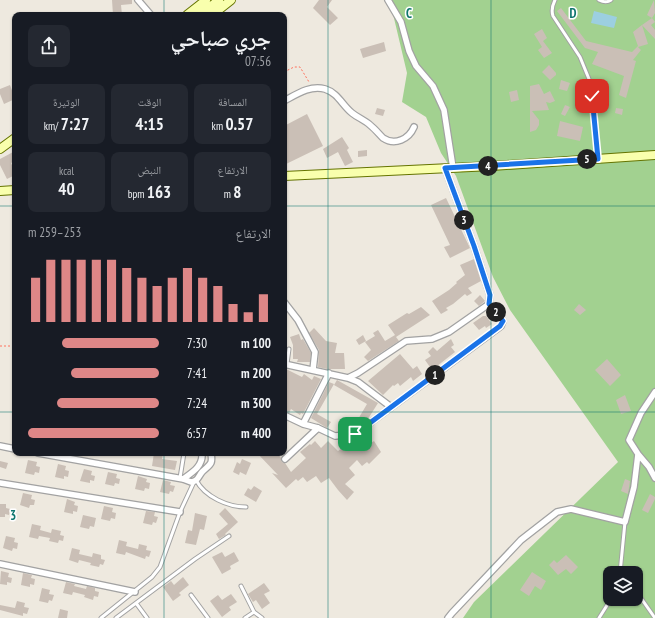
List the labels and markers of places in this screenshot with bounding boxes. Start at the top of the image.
pin [575,79,609,113]
pin: 5 [577,149,597,169]
pin: 4 [478,156,498,176]
pin: 3 [454,210,474,230]
pin: 2 [486,302,506,322]
pin: 1 [425,365,445,385]
pin [338,417,372,451]

